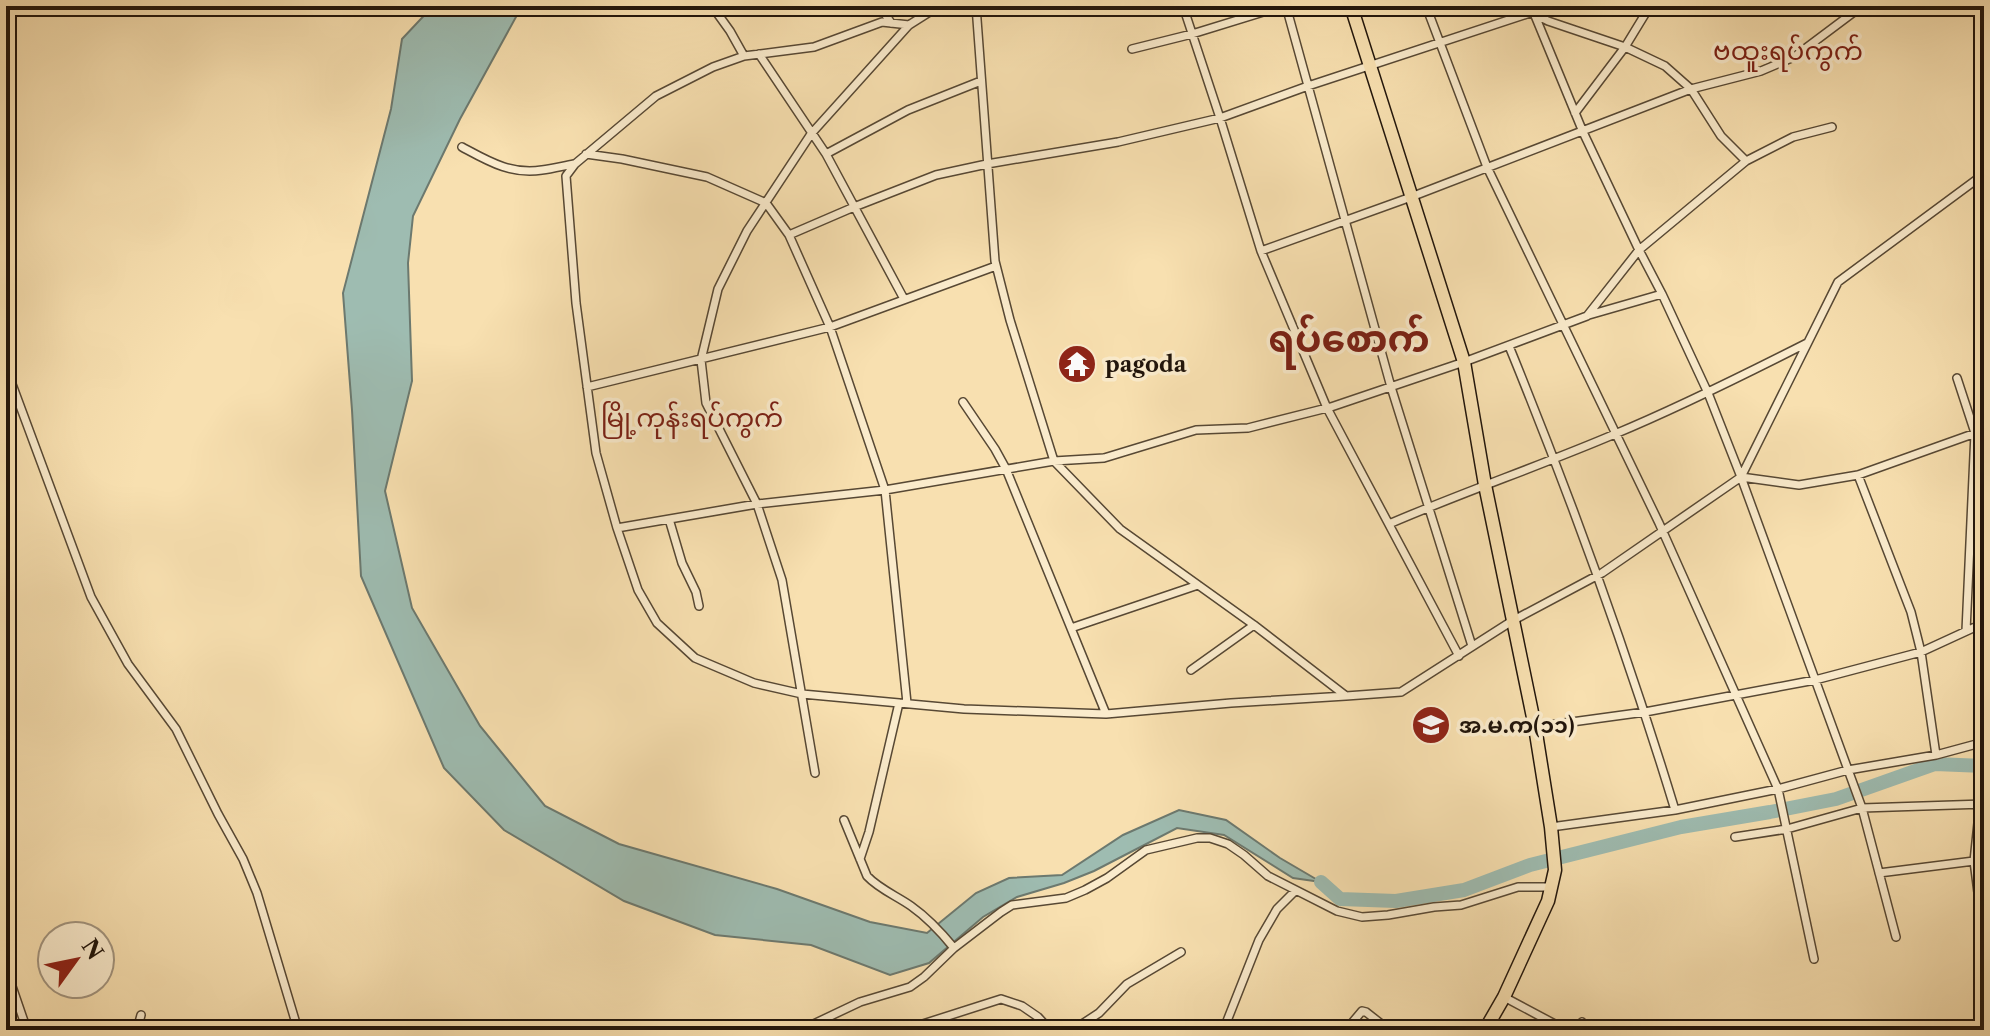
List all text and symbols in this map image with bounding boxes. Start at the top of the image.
district label: ဗထူးရပ်ကွက် [1713,34,1863,72]
district label: ရပ်စောက် [1268,314,1430,370]
temple icon: pagoda [1056,343,1098,385]
place label: pagoda [1105,351,1187,378]
district label: မြို့ကုန်းရပ်ကွက် [601,401,783,439]
school or university icon: အ.မ.က(၁၁) [1410,704,1452,746]
place label: အ.မ.က(၁၁) [1459,712,1575,739]
north arrow [36,920,116,1000]
text: N [76,934,109,965]

